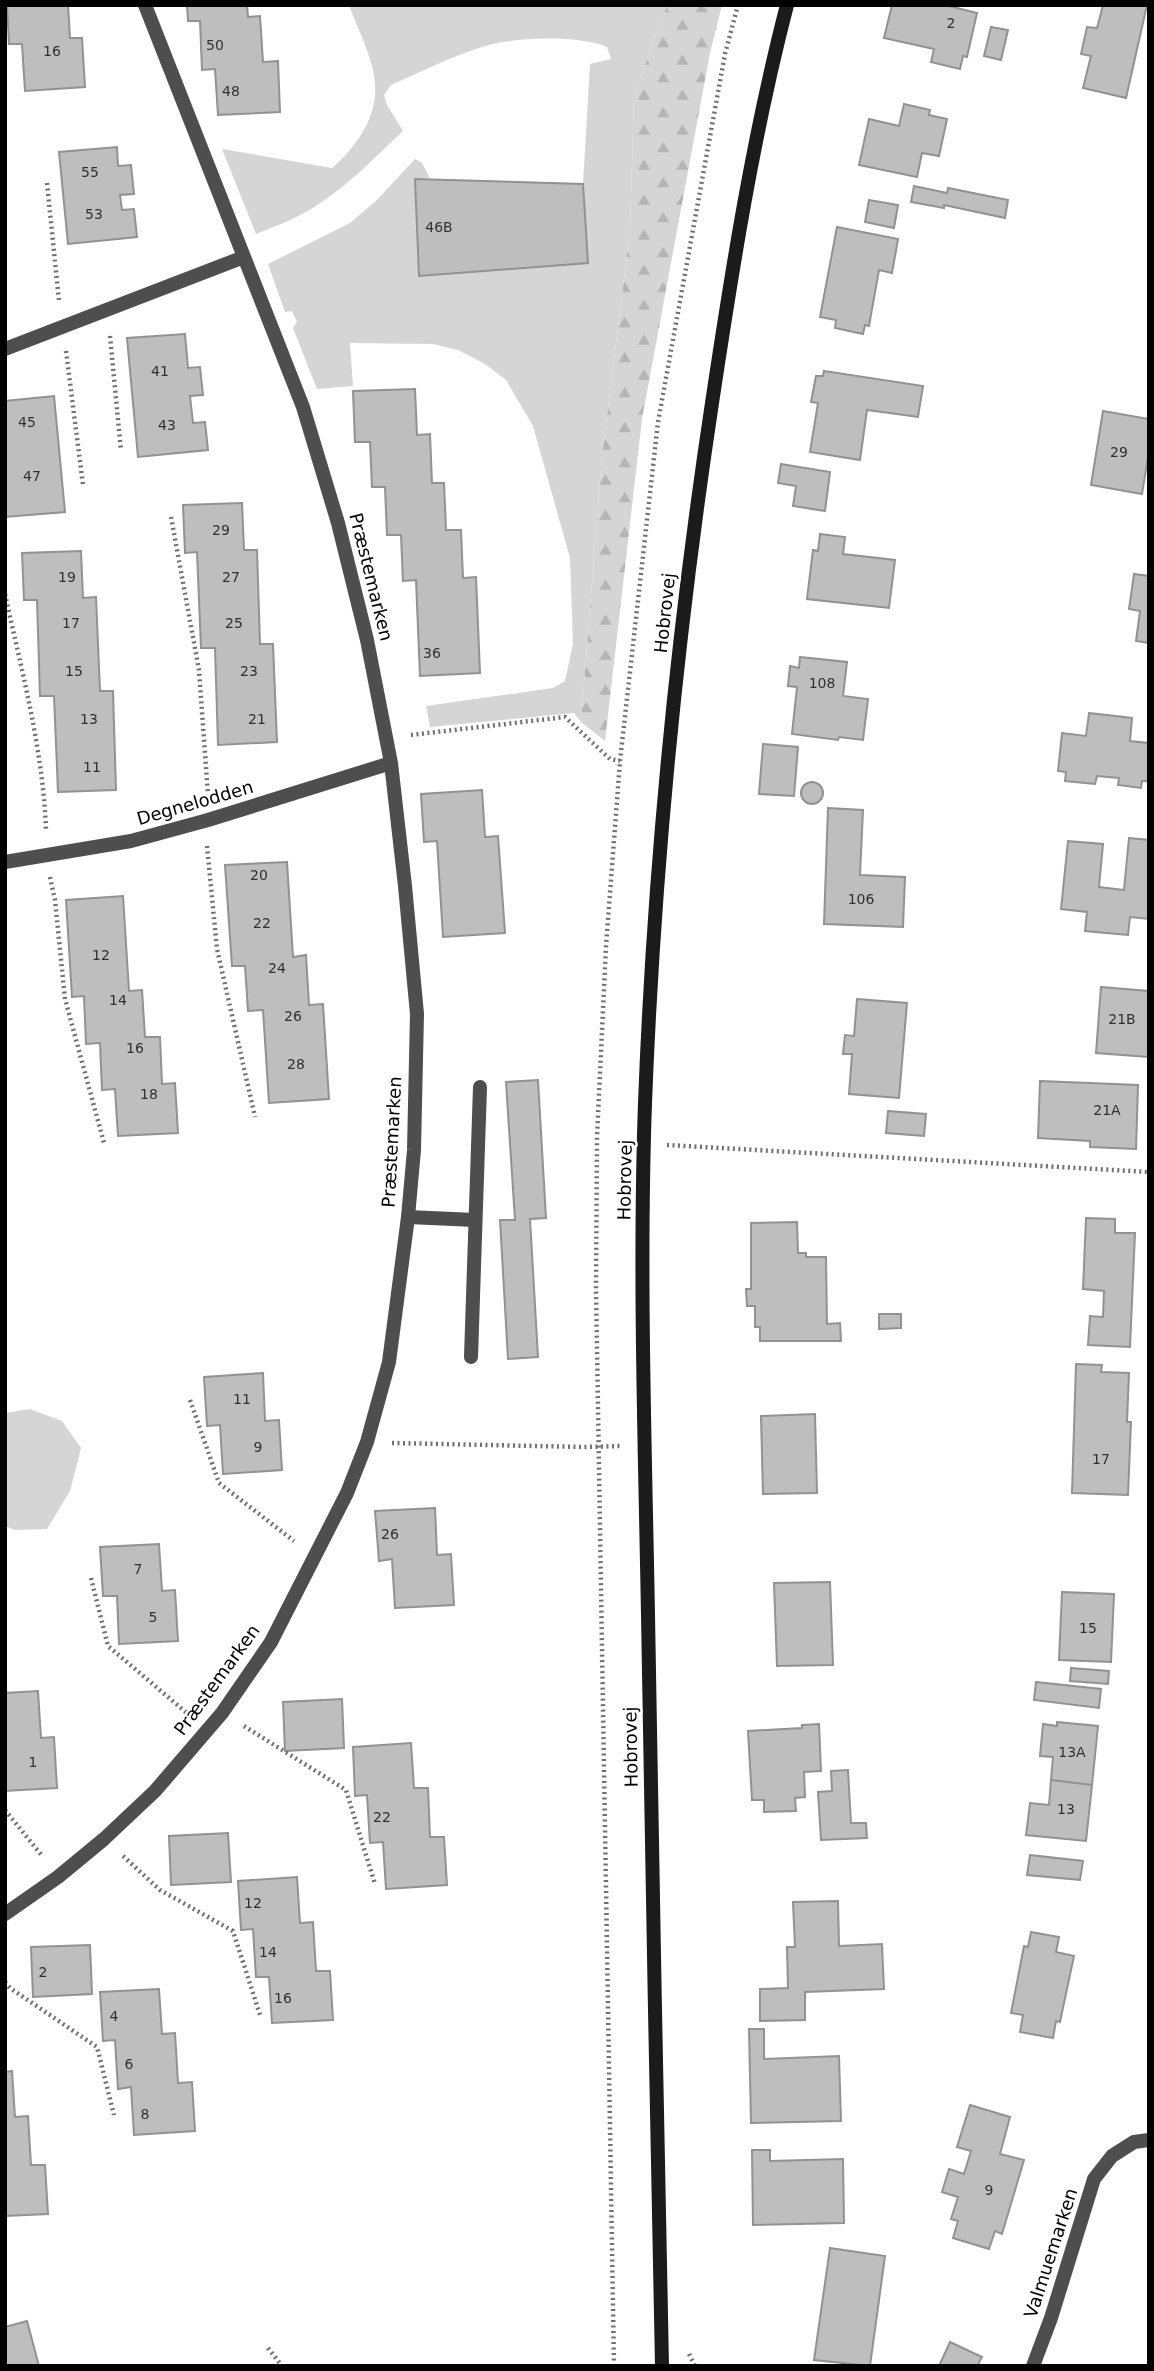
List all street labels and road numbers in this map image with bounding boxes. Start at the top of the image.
street label: Præstemarken [345,511,398,643]
street label: Hobrovej [650,572,679,654]
street label: Degnelodden [134,776,256,829]
street label: Præstemarken [378,1076,405,1208]
street label: Hobrovej [613,1139,636,1221]
street label: Præstemarken [169,1620,264,1739]
street label: Hobrovej [619,1706,642,1788]
street label: Valmuemarken [1020,2185,1081,2320]

